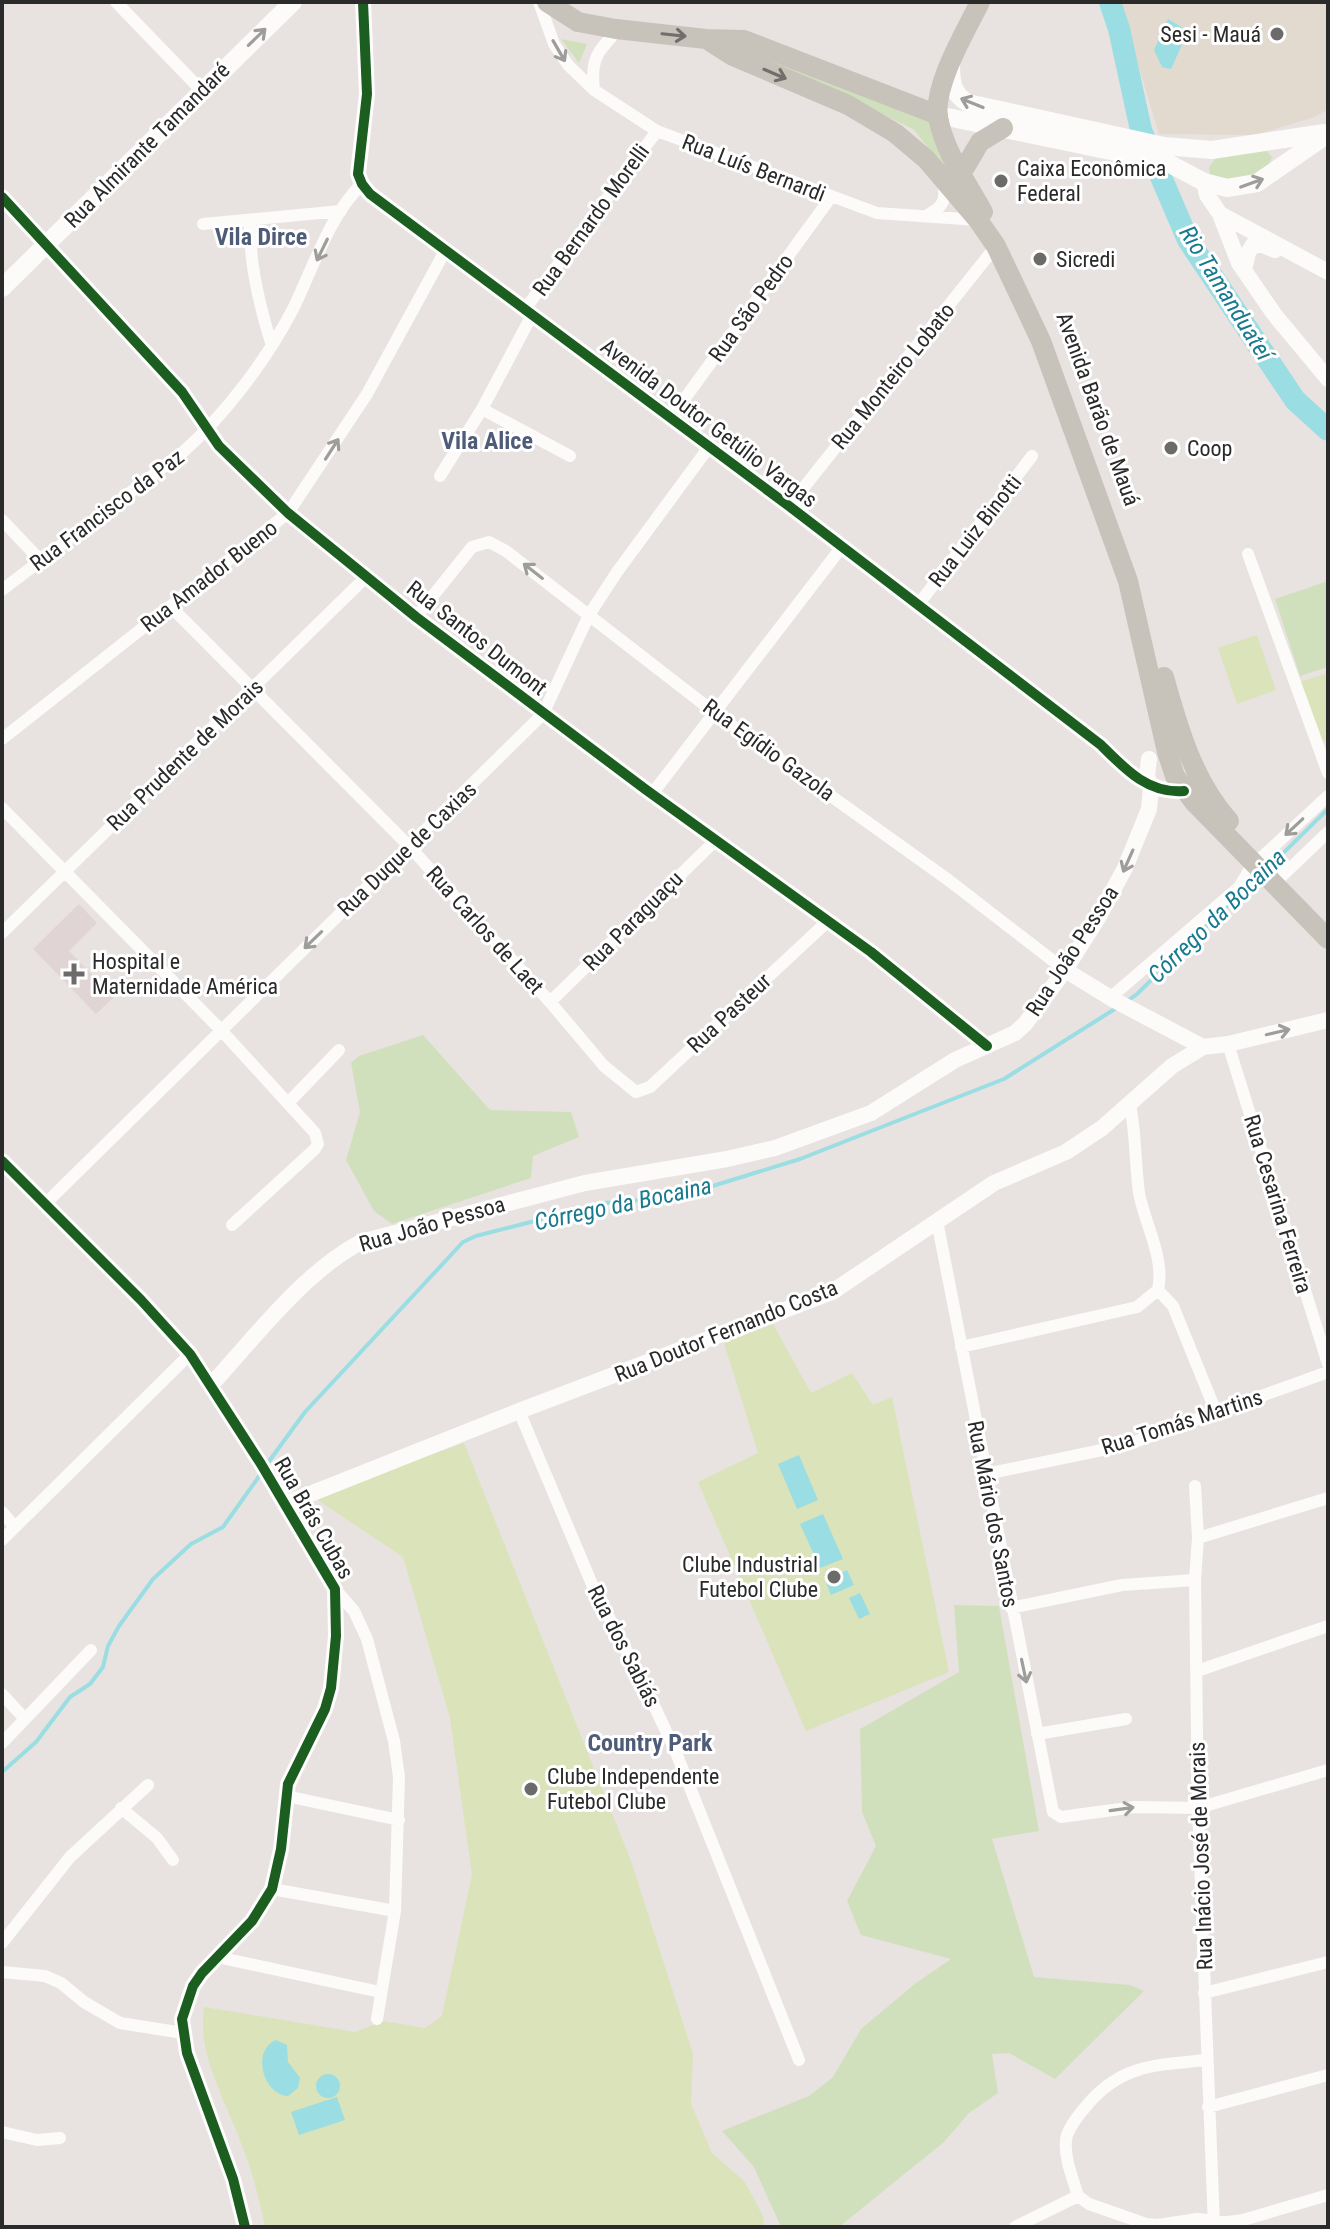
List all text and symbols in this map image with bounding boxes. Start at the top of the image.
place label: Sesi - Mauá [1160,22,1261,47]
marker: Sesi - Mauá [1268,25,1286,43]
one-way arrow [247,28,266,47]
one-way arrow [660,28,687,43]
one-way arrow [552,39,568,62]
street label: Rua Almirante Tamandaré [59,57,235,233]
one-way arrow [762,68,787,83]
one-way arrow [960,94,984,109]
street label: Rua Luís Bernardi [679,129,829,207]
street label: Rua Bernardo Morelli [528,139,654,301]
place label: Caixa Econômica Federal [1017,156,1166,206]
marker: Caixa Econômica Federal [992,172,1010,190]
one-way arrow [1239,175,1264,189]
water label: Rio Tamanduateí [1173,220,1280,368]
district label: Vila Dirce [215,223,307,251]
one-way arrow [313,238,328,261]
place label: Sicredi [1056,247,1115,272]
street label: Rua São Pedro [704,249,798,367]
marker: Sicredi [1031,250,1049,268]
street label: Rua Monteiro Lobato [826,298,960,454]
street label: Avenida Barão de Mauá [1051,309,1145,509]
street label: Avenida Doutor Getúlio Vargas [596,334,822,512]
district label: Vila Alice [441,427,533,455]
place label: Coop [1187,436,1232,461]
one-way arrow [323,438,340,460]
marker: Coop [1162,439,1180,457]
street label: Rua Francisco da Paz [25,444,189,576]
street label: Rua Luiz Binotti [924,470,1026,592]
street label: Rua Amador Bueno [136,515,282,637]
one-way arrow [523,563,544,580]
street label: Rua Santos Dumont [402,576,552,700]
street label: Rua Prudente de Morais [102,674,268,836]
street label: Rua Egídio Gazola [698,694,840,806]
street label: Rua Duque de Caxias [333,777,481,921]
one-way arrow [1285,817,1305,835]
water label: Córrego da Bocaina [1142,843,1292,989]
one-way arrow [1120,848,1135,872]
street label: Rua Carlos de Laet [421,861,549,999]
street label: Rua Paraguaçu [578,866,688,976]
street label: Rua João Pessoa [1021,881,1123,1021]
one-way arrow [304,930,323,949]
place label: Hospital e Maternidade América [92,949,278,999]
marker: Hospital e Maternidade América [63,963,85,985]
street label: Rua Pasteur [682,968,776,1058]
one-way arrow [1265,1024,1290,1039]
street label: Rua Cesarina Ferreira [1239,1112,1317,1296]
water label: Córrego da Bocaina [532,1172,714,1236]
street label: Rua João Pessoa [356,1191,508,1257]
street label: Rua Doutor Fernando Costa [611,1275,841,1387]
street label: Rua Tomás Martins [1098,1384,1266,1460]
street label: Rua Mário dos Santos [963,1418,1023,1610]
street label: Rua Brás Cubas [269,1453,359,1583]
place label: Clube Industrial Futebol Clube [682,1552,818,1602]
marker: Clube Industrial Futebol Clube [825,1568,843,1586]
street label: Rua dos Sabiás [583,1581,665,1711]
one-way arrow [1017,1657,1032,1683]
district label: Country Park [587,1729,713,1757]
street label: Rua Inácio José de Morais [1185,1741,1217,1971]
place label: Clube Independente Futebol Clube [547,1764,719,1814]
marker: Clube Independente Futebol Clube [522,1780,540,1798]
one-way arrow [1108,1801,1135,1816]

